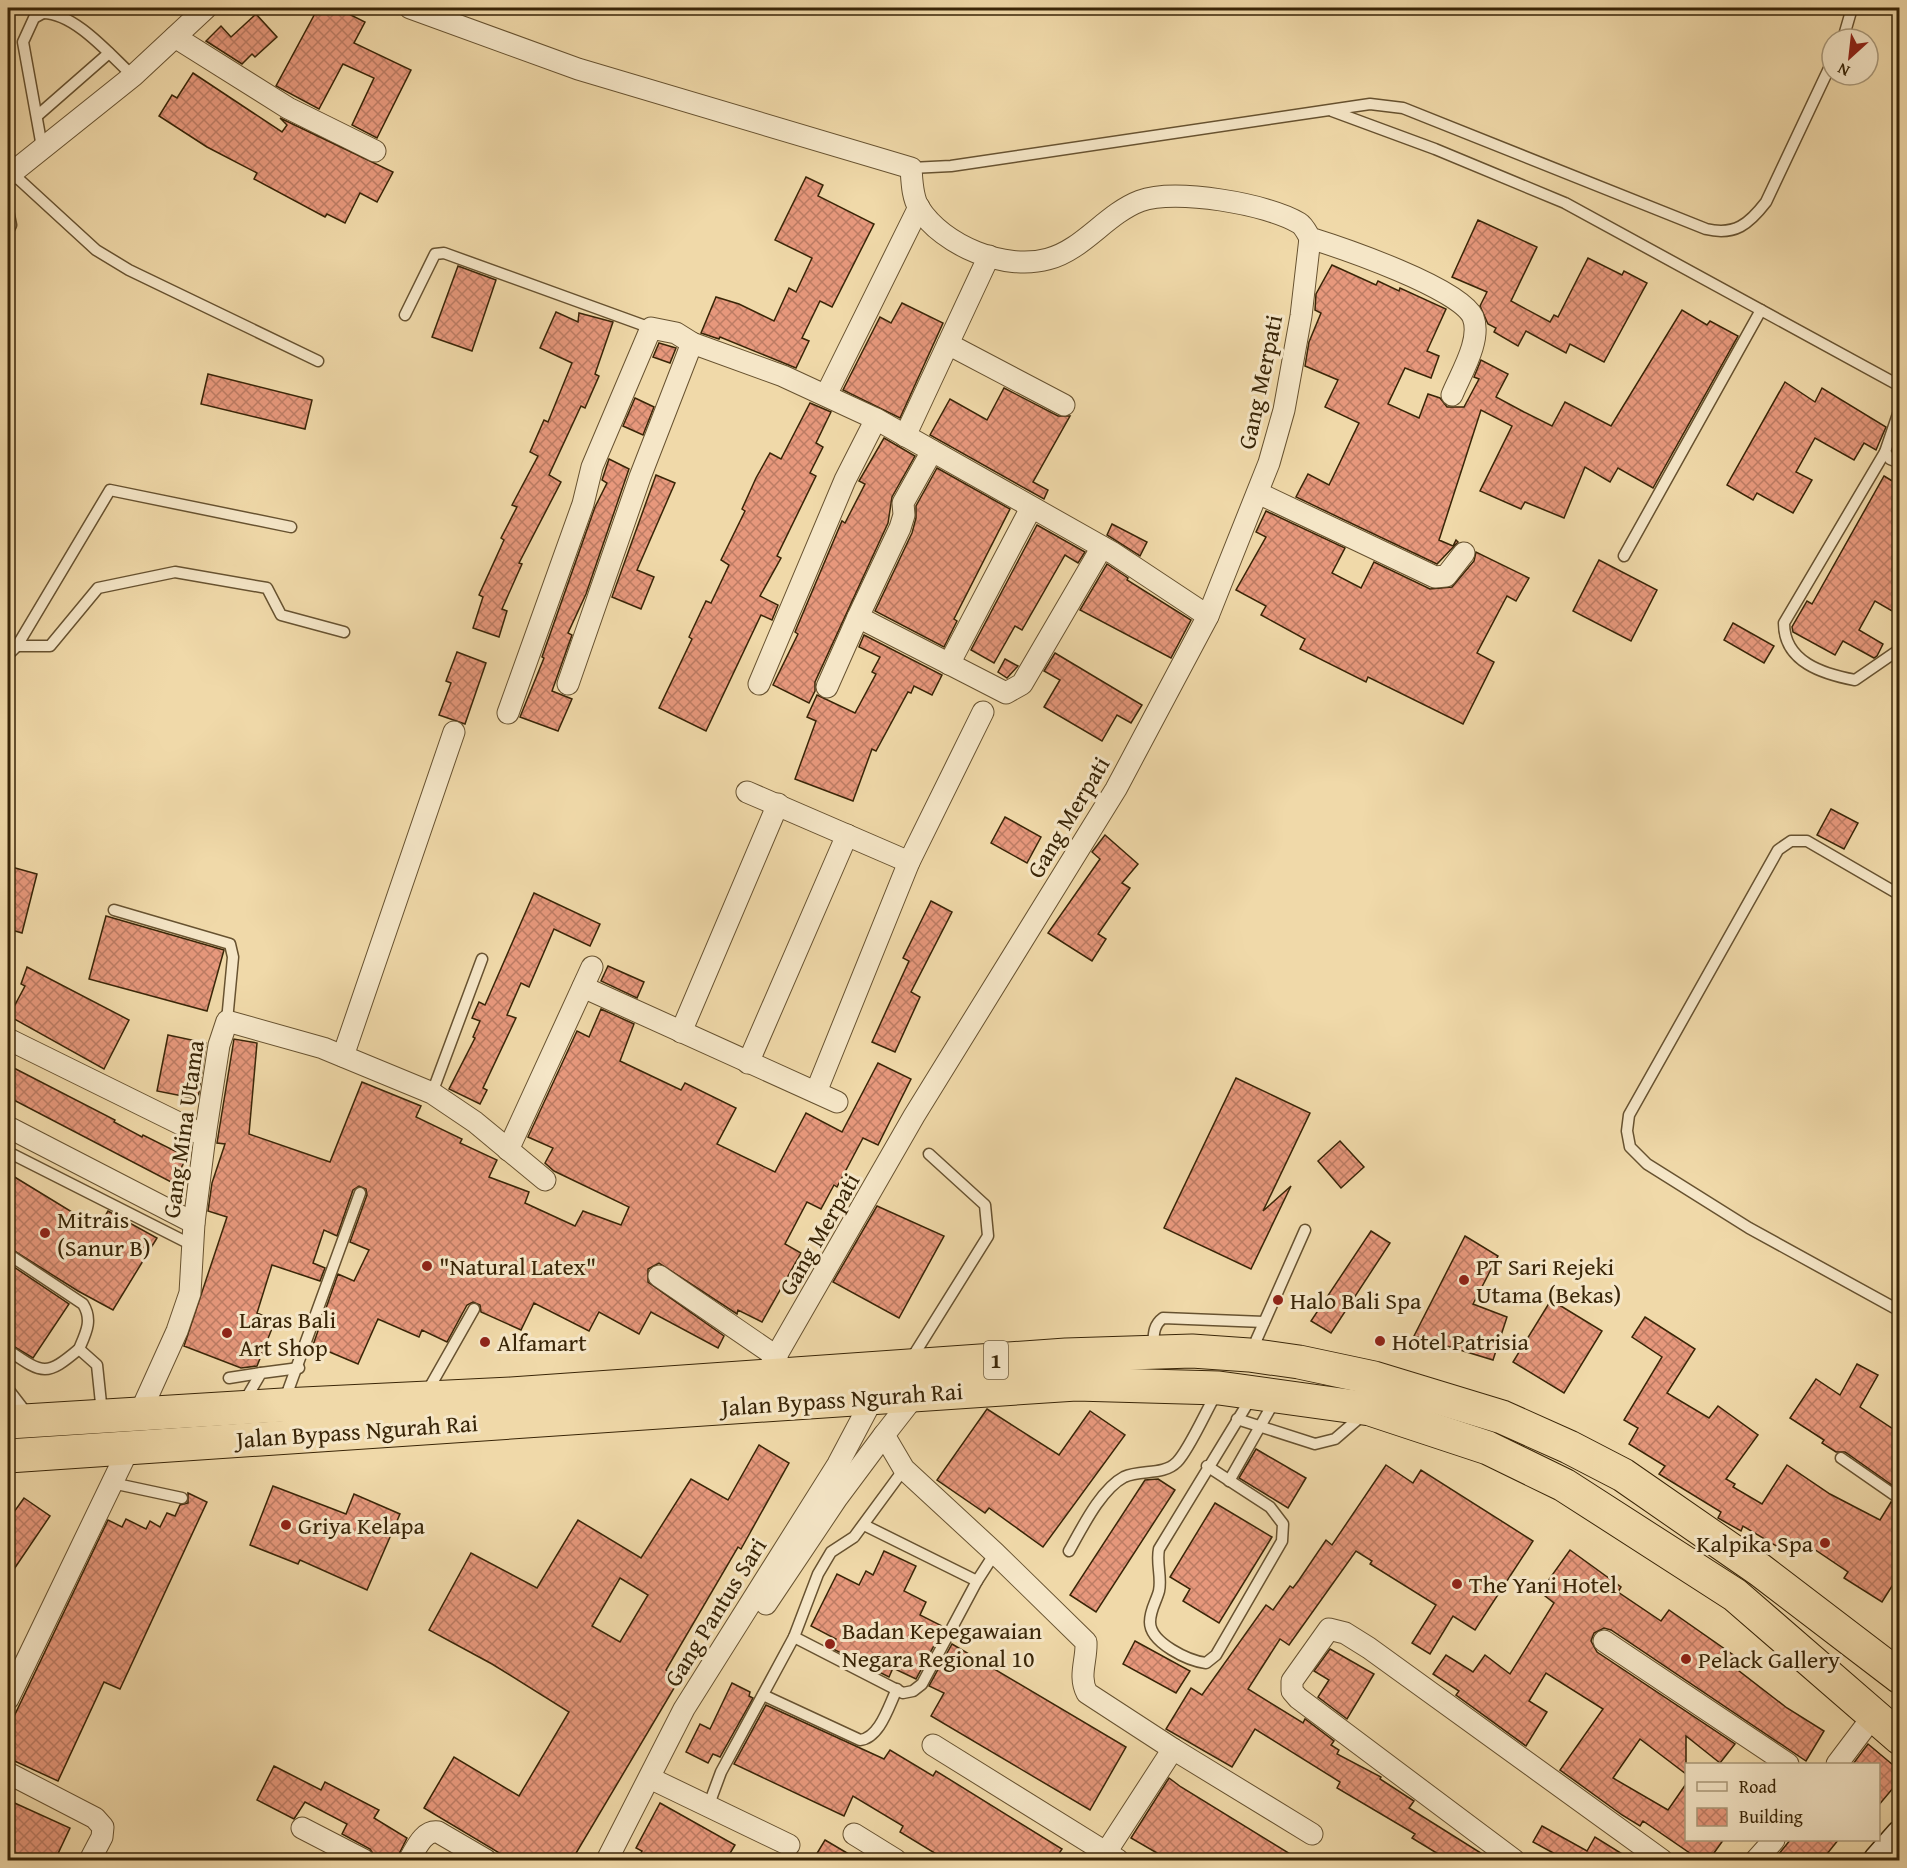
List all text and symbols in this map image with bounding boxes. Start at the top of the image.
north arrow [1820,27,1880,87]
text: N [1833,57,1853,83]
street label: Gang Merpati [1229,311,1291,452]
street label: Gang Merpati [1018,749,1118,885]
street label: Gang Mina Utama [153,1037,213,1220]
street label: Gang Merpati [770,1166,868,1302]
place label: Mitrais (Sanur B) [57,1202,151,1265]
marker: Mitrais (Sanur B) [38,1226,52,1240]
place label: "Natural Latex" [439,1249,596,1284]
place label: PT Sari Rejeki Utama (Bekas) [1476,1249,1621,1312]
marker: "Natural Latex" [420,1259,434,1273]
marker: PT Sari Rejeki Utama (Bekas) [1457,1273,1471,1287]
place label: Halo Bali Spa [1290,1283,1422,1318]
marker: Halo Bali Spa [1271,1293,1285,1307]
place label: Laras Bali Art Shop [239,1302,337,1365]
place label: Hotel Patrisia [1392,1324,1530,1359]
place label: Alfamart [497,1325,587,1360]
marker: Laras Bali Art Shop [220,1326,234,1340]
marker: Hotel Patrisia [1373,1334,1387,1348]
marker: Alfamart [478,1335,492,1349]
road number: 1 [984,1341,1008,1379]
street label: Jalan Bypass Ngurah Rai [717,1373,964,1425]
street label: Jalan Bypass Ngurah Rai [232,1405,479,1457]
place label: Griya Kelapa [298,1508,425,1543]
marker: Griya Kelapa [279,1518,293,1532]
place label: Kalpika Spa [1696,1526,1814,1561]
street label: Gang Pantus Sari [655,1530,775,1693]
marker: Kalpika Spa [1818,1536,1832,1550]
place label: The Yani Hotel [1469,1567,1617,1602]
marker: The Yani Hotel [1450,1577,1464,1591]
place label: Badan Kepegawaian Negara Regional 10 [842,1613,1043,1676]
marker: Badan Kepegawaian Negara Regional 10 [823,1637,837,1651]
place label: Pelack Gallery [1698,1642,1840,1677]
marker: Pelack Gallery [1679,1652,1693,1666]
legend [1685,1763,1880,1841]
text: Road [1739,1773,1777,1800]
text: Building [1739,1803,1803,1830]

